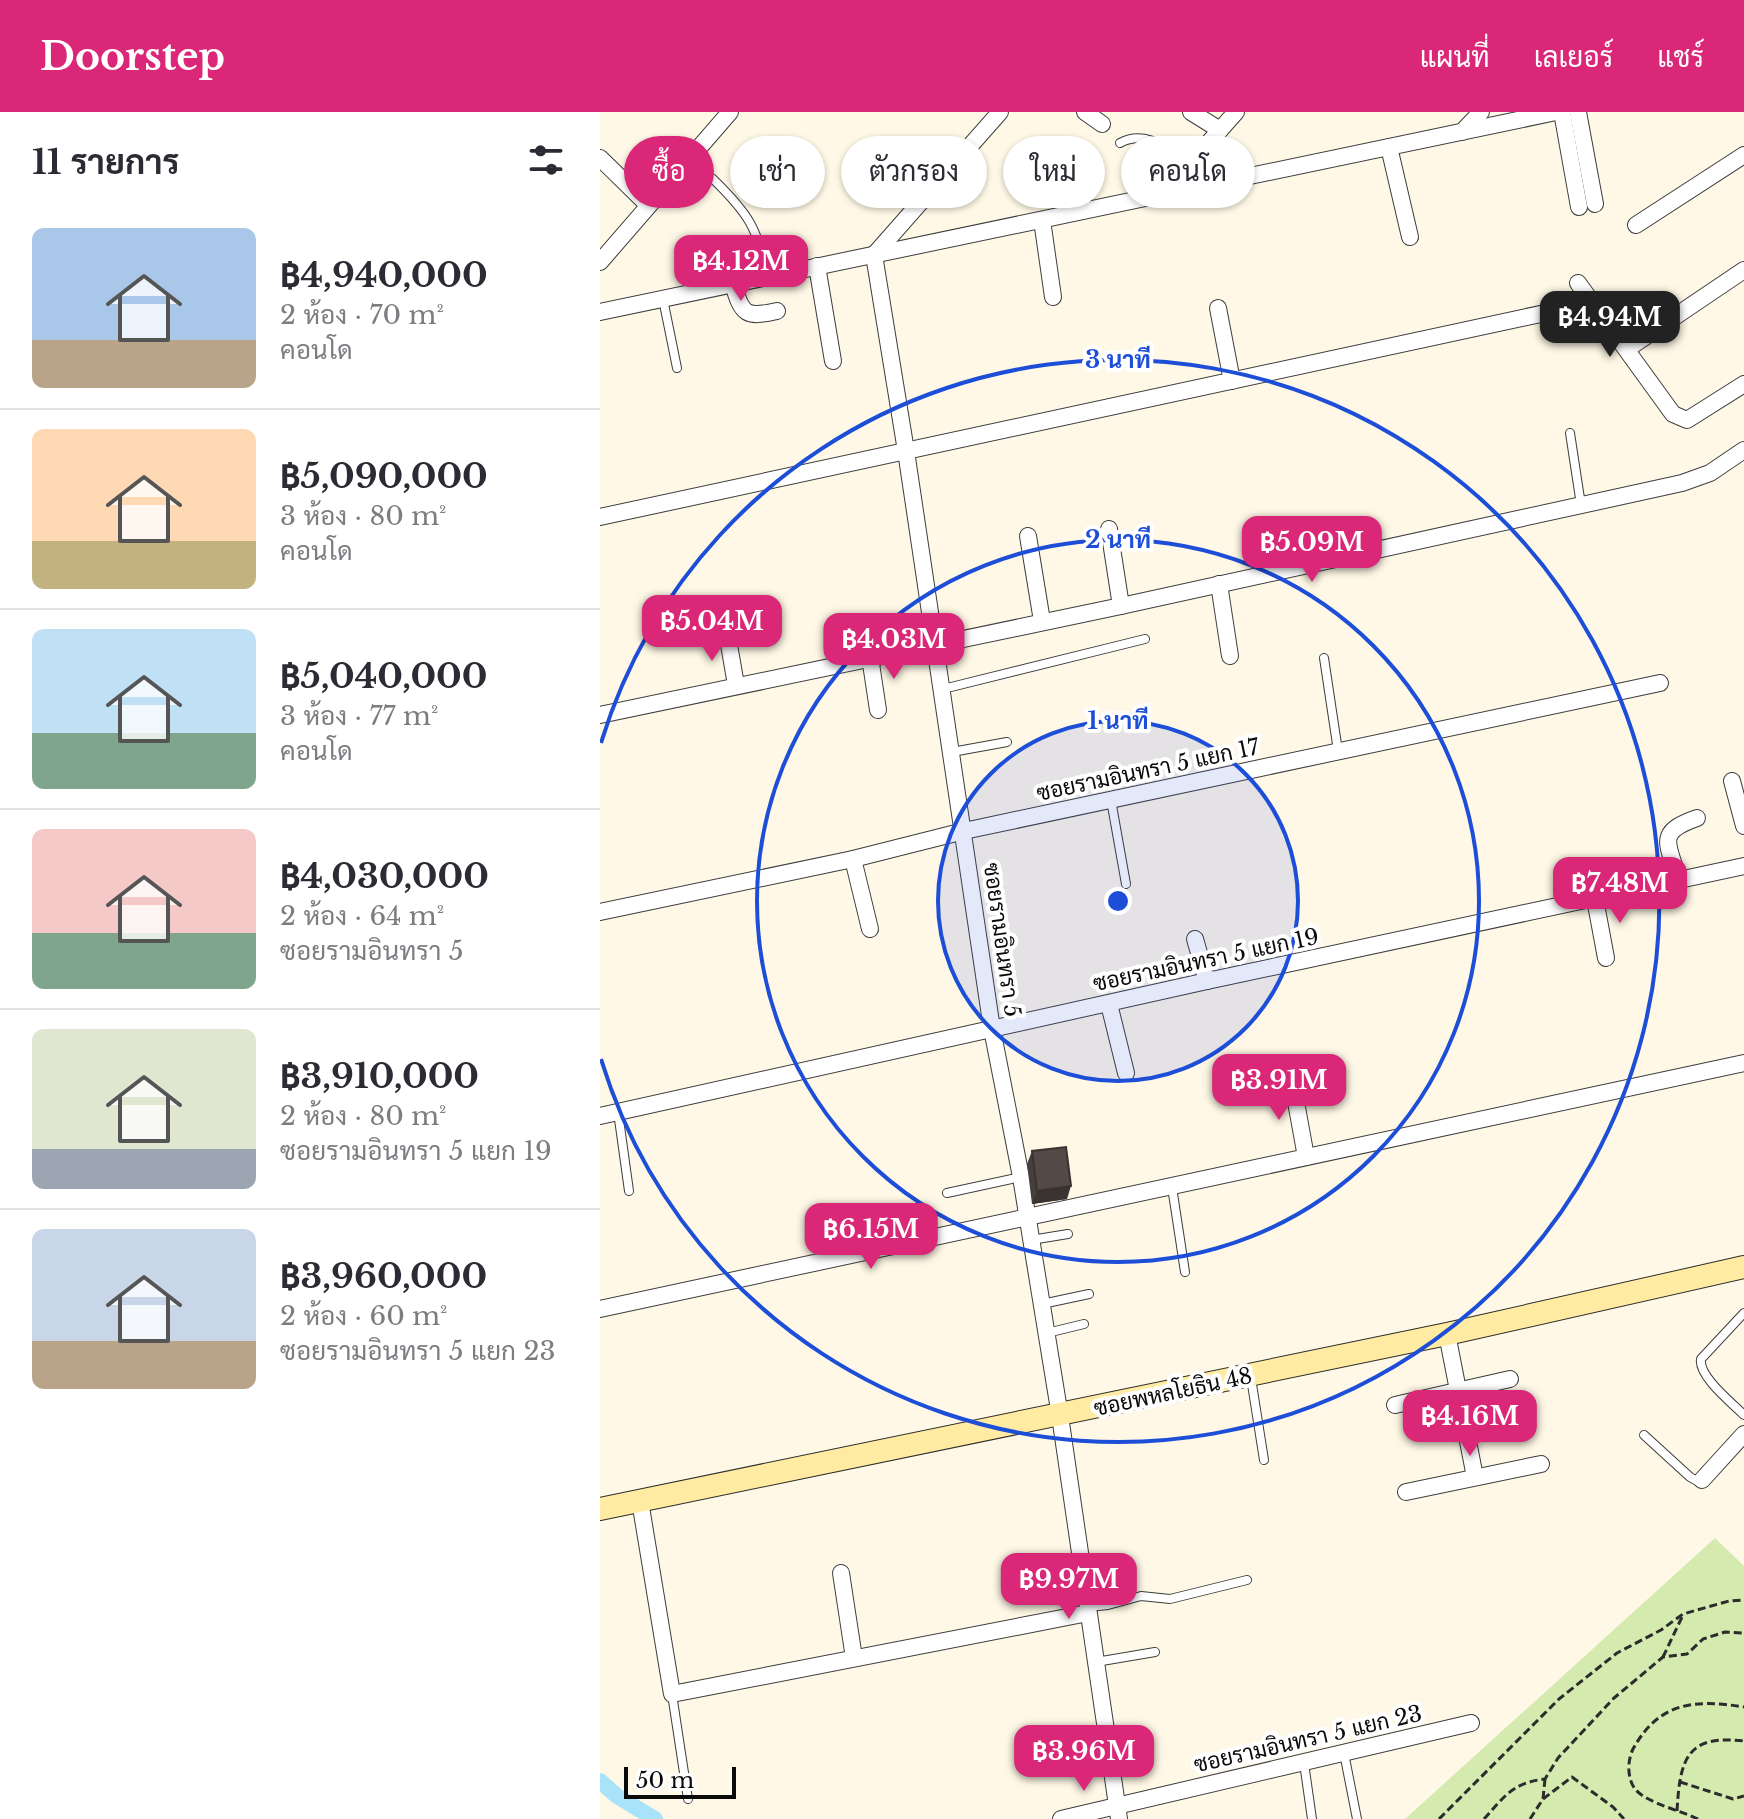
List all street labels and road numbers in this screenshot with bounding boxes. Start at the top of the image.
street label: ซอยรามอินทรา 5 แยก 17 [1034,733,1263,807]
street label: ซอยรามอินทรา 5 [978,861,1026,1019]
street label: ซอยรามอินทรา 5 แยก 19 [1091,923,1321,997]
street label: ซอยพหลโยธิน 48 [1091,1361,1255,1422]
street label: ซอยรามอินทรา 5 แยก 23 [1191,1700,1425,1778]

